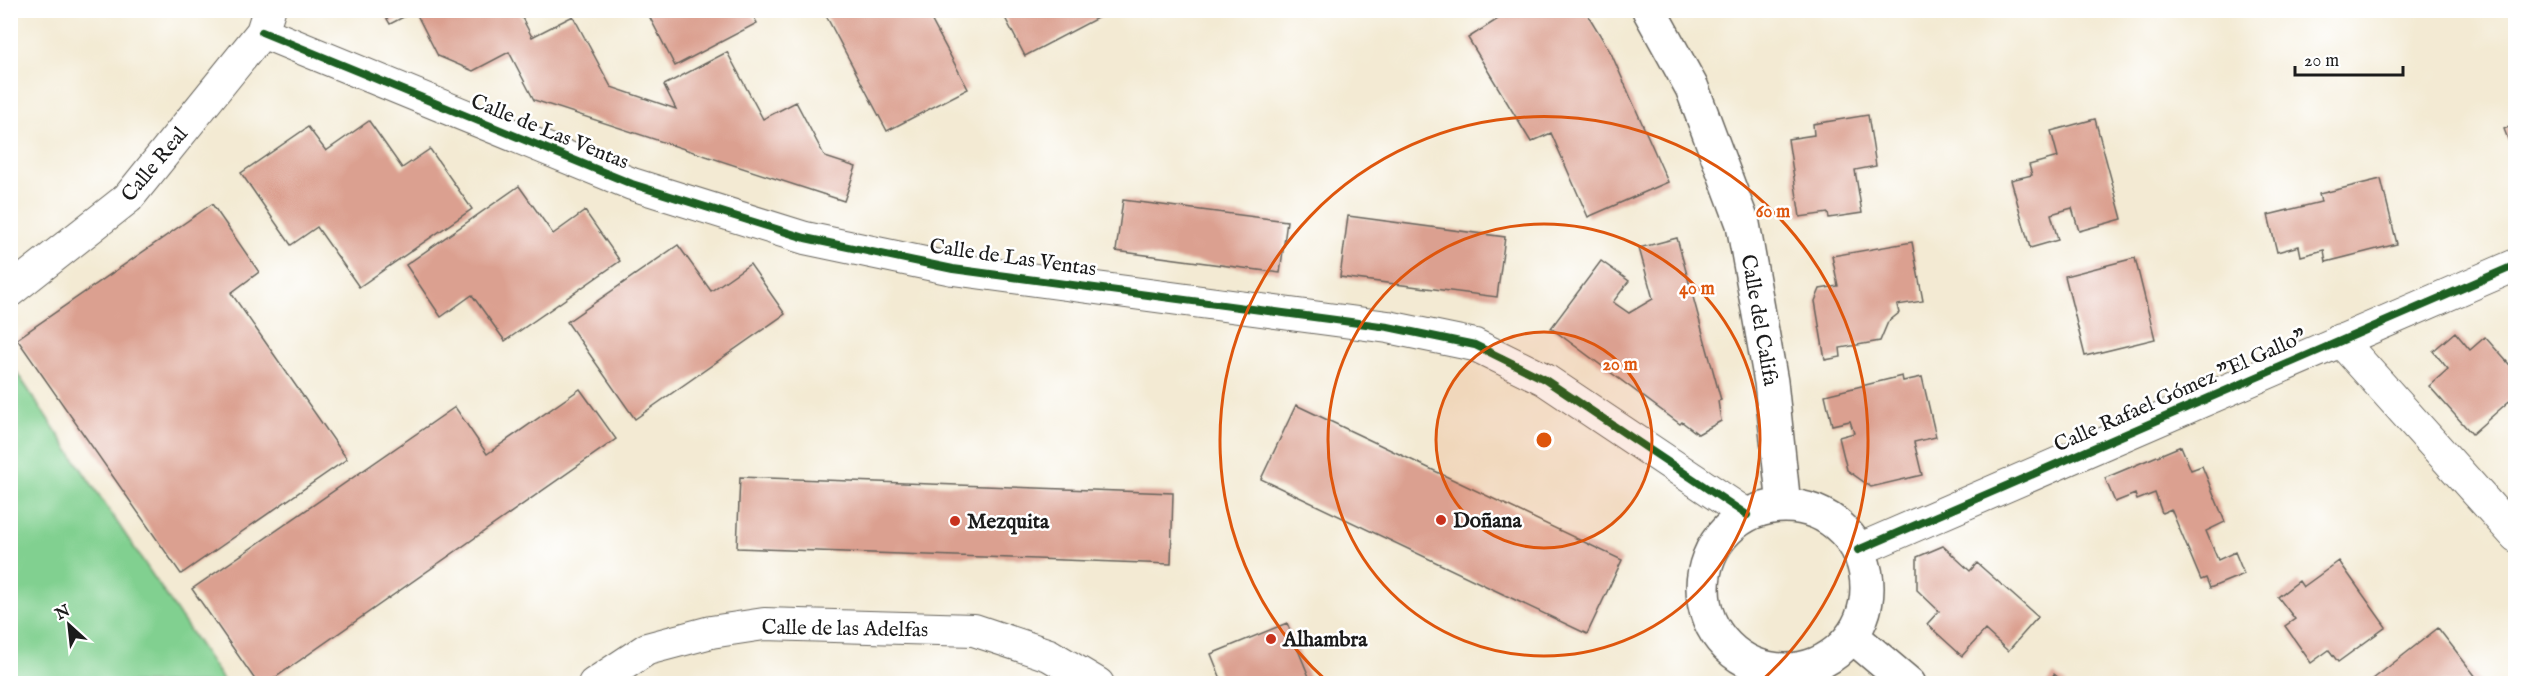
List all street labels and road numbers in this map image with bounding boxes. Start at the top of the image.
street label: Calle de Las Ventas [466,88,632,176]
street label: Calle Real [116,122,195,208]
street label: Calle de Las Ventas [928,233,1098,284]
street label: Calle del Califa [1734,252,1784,389]
street label: Calle Rafael Gómez "El Gallo" [2050,323,2311,459]
street label: Calle de las Adelfas [761,615,929,644]

